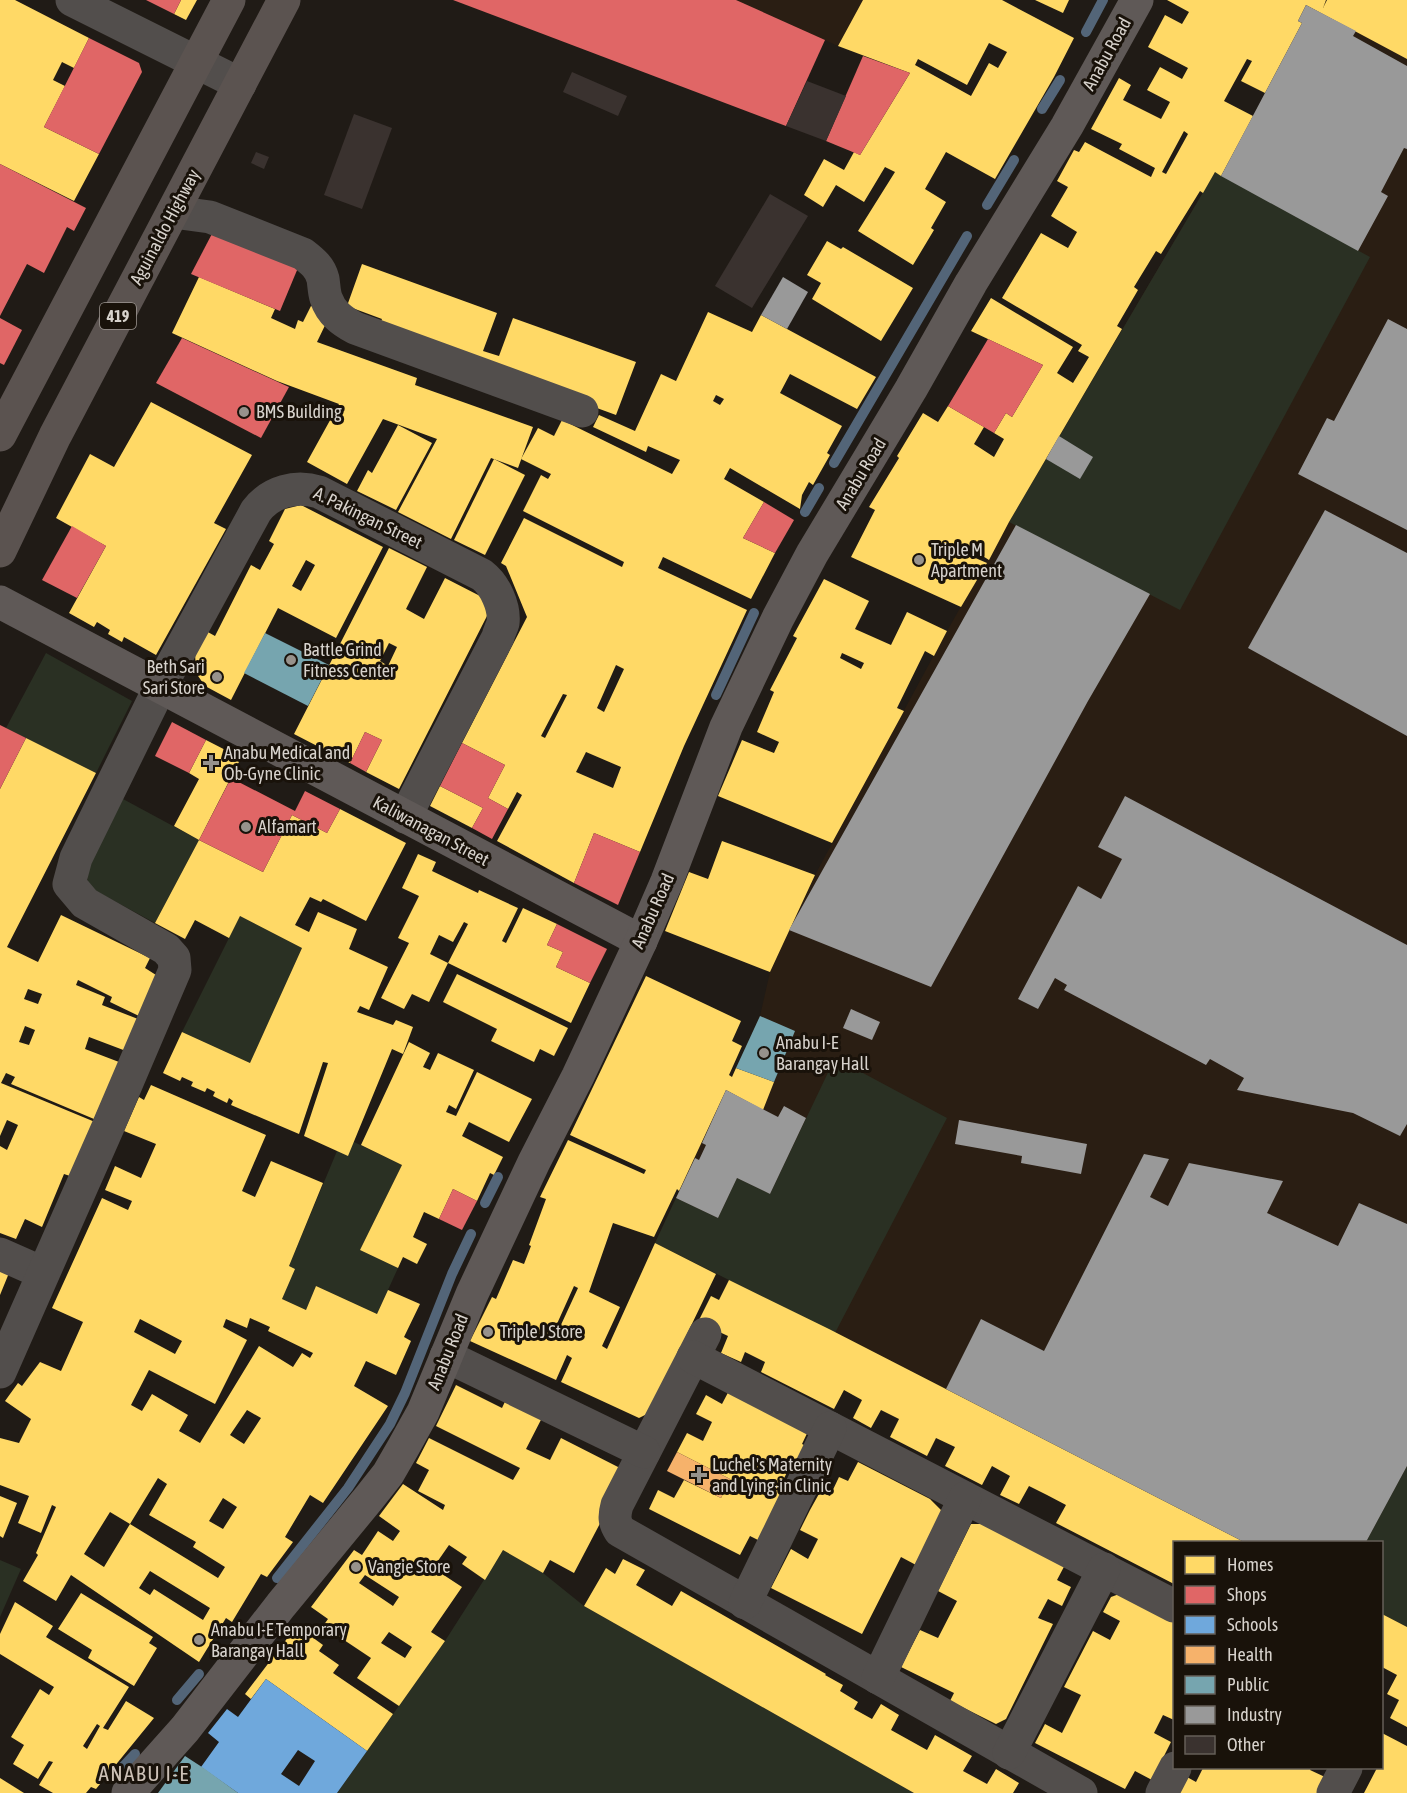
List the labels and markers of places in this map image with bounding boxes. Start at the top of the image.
place label: BMS Building [256,401,342,422]
marker: BMS Building [237,405,251,419]
place label: Triple M Apartment [931,539,1002,581]
marker: Triple M Apartment [912,553,926,567]
place label: Battle Grind Fitness Center [303,639,396,681]
marker: Battle Grind Fitness Center [284,653,298,667]
place label: Beth Sari Sari Store [143,656,205,698]
marker: Beth Sari Sari Store [210,670,224,684]
place label: Anabu Medical and Ob-Gyne Clinic [224,742,350,784]
marker: Anabu Medical and Ob-Gyne Clinic [202,754,220,772]
place label: Alfamart [258,816,317,837]
marker: Alfamart [239,820,253,834]
place label: Anabu I-E Barangay Hall [776,1032,869,1074]
marker: Anabu I-E Barangay Hall [757,1046,771,1060]
place label: Triple J Store [500,1321,583,1342]
marker: Triple J Store [481,1325,495,1339]
place label: Luchel's Maternity and Lying-in Clinic [712,1454,832,1496]
marker: Luchel's Maternity and Lying-in Clinic [690,1466,708,1484]
place label: Vangie Store [368,1556,450,1577]
marker: Vangie Store [349,1560,363,1574]
place label: Anabu I-E Temporary Barangay Hall [211,1619,347,1661]
marker: Anabu I-E Temporary Barangay Hall [192,1633,206,1647]

